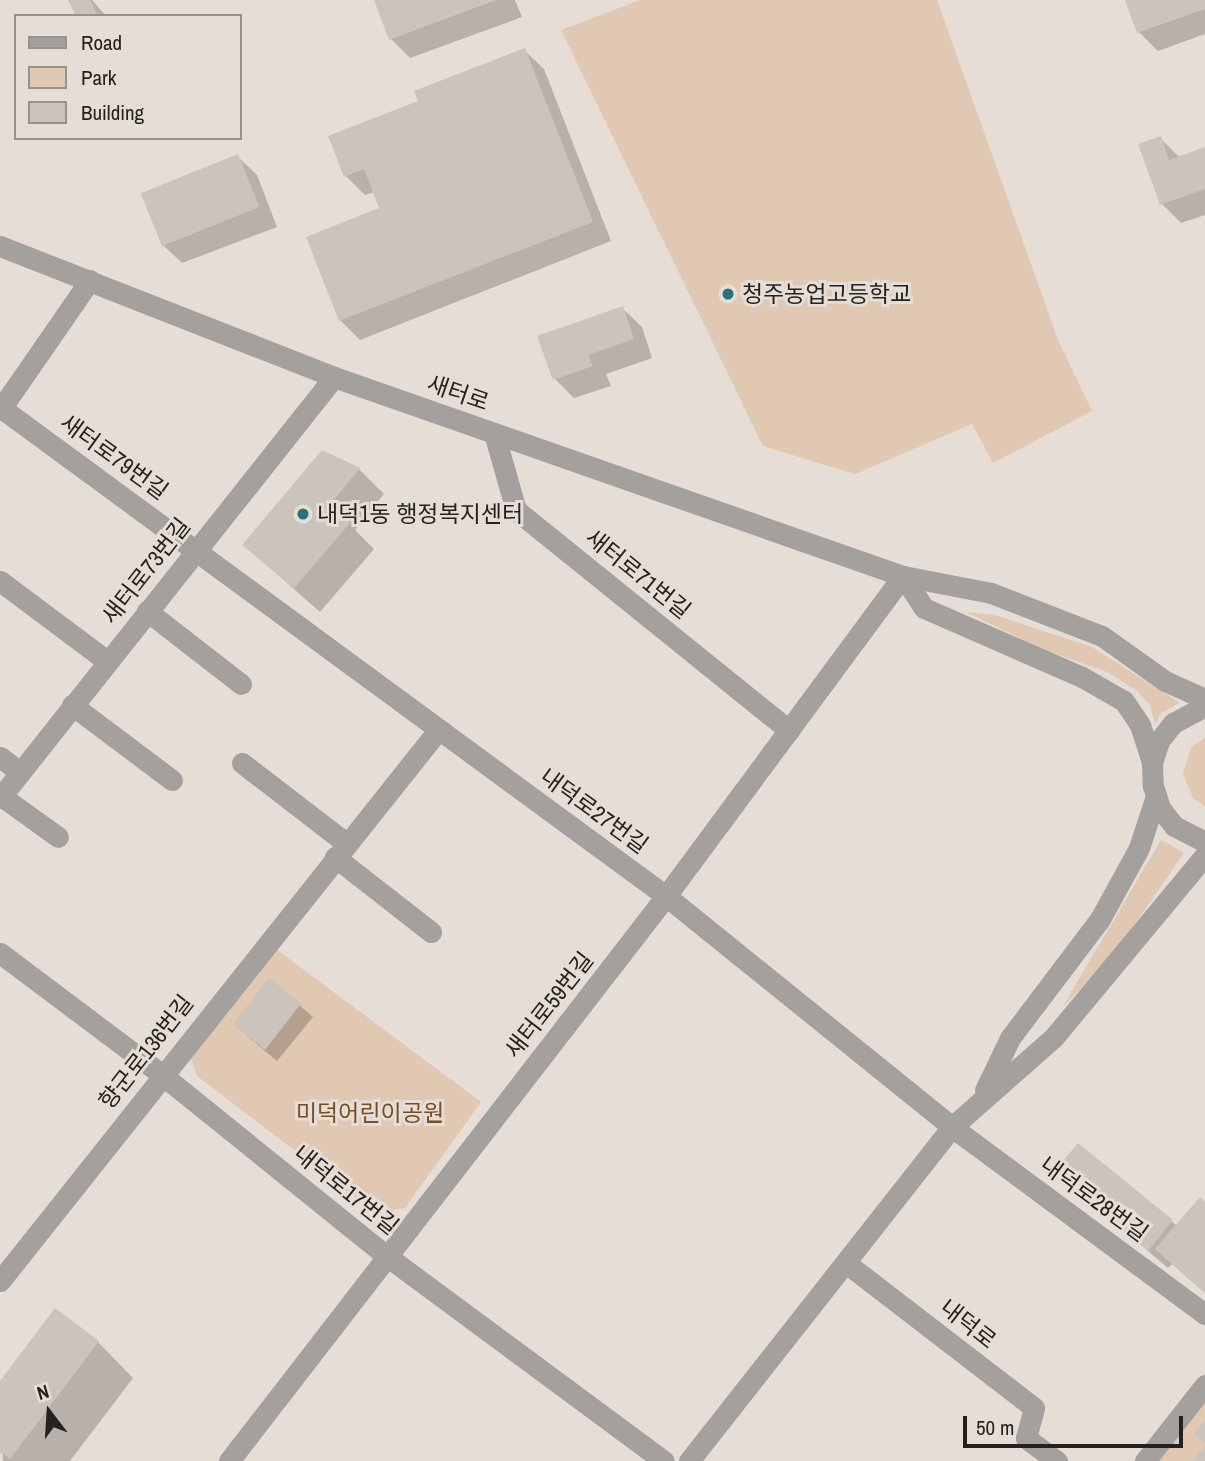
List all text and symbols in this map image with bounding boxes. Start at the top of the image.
legend [14,14,242,140]
text: Road [81,28,122,57]
text: Park [81,63,116,92]
text: Building [81,98,144,127]
place label: 청주농업고등학교 [742,280,911,308]
marker: 청주농업고등학교 [720,286,736,302]
street label: 새터로 [423,370,493,416]
street label: 새터로79번길 [55,409,173,505]
place label: 내덕1동 행정복지센터 [317,500,523,528]
marker: 내덕1동 행정복지센터 [295,506,311,522]
street label: 새터로73번길 [96,513,196,629]
street label: 새터로71번길 [580,523,696,625]
street label: 내덕로27번길 [535,763,653,859]
street label: 새터로59번길 [499,947,599,1063]
street label: 향군로136번길 [93,989,199,1115]
park label: 미덕어린이공원 [296,1099,444,1127]
street label: 내덕로17번길 [288,1139,404,1241]
street label: 내덕로28번길 [1035,1151,1153,1247]
street label: 내덕로 [934,1294,1002,1354]
north arrow [14,1377,84,1447]
text: N [34,1378,52,1406]
scale bar [967,1402,1188,1446]
text: 50 m [976,1413,1014,1442]

